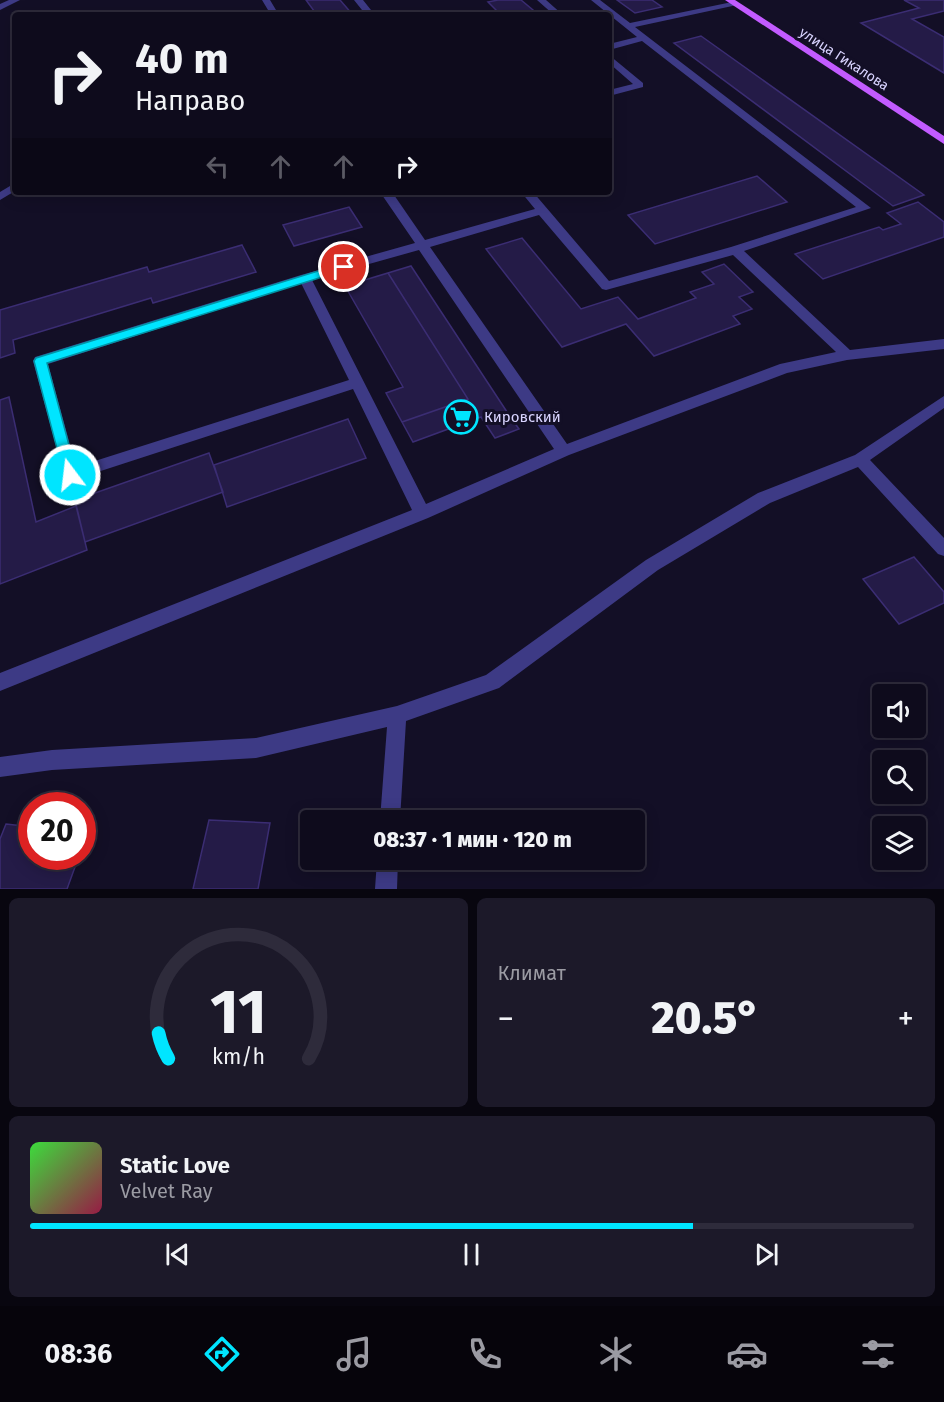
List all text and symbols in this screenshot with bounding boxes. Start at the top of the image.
street label: улица Гикалова [796,24,892,94]
text: 40 m [135,34,229,84]
icon: right [36,36,114,114]
text: Направо [135,85,245,117]
icon: left [201,150,234,183]
icon: ahead [264,150,297,183]
icon: ahead [327,150,360,183]
icon: right [390,150,423,183]
pin [318,241,369,292]
icon: arrive [327,250,360,283]
supermarket icon: Кировский [443,399,479,435]
place label: Кировский [484,408,561,426]
position arrow [38,443,102,507]
map controls [872,684,926,870]
button: sound [872,684,926,738]
button: search [872,750,926,804]
speed limit sign: 20 [18,792,96,870]
button: layers [872,816,926,870]
text: 08:37 · 1 мин · 120 m [373,826,572,853]
text: Климат [498,961,566,985]
text: 11 [210,975,267,1050]
text: 20.5° [651,991,760,1045]
text: − [498,999,514,1039]
text: + [898,999,914,1039]
text: km/h [212,1045,265,1071]
text: Static Love [120,1152,230,1179]
text: Velvet Ray [120,1179,213,1203]
icon: previous [161,1238,194,1271]
icon: pause [455,1238,488,1271]
icon: next [750,1238,783,1271]
icon: directions [201,1333,243,1375]
icon: music [333,1333,375,1375]
icon: phone [464,1333,506,1375]
icon: climate [595,1333,637,1375]
icon: car [726,1333,768,1375]
icon: filters [857,1333,899,1375]
text: 08:36 [45,1338,112,1370]

